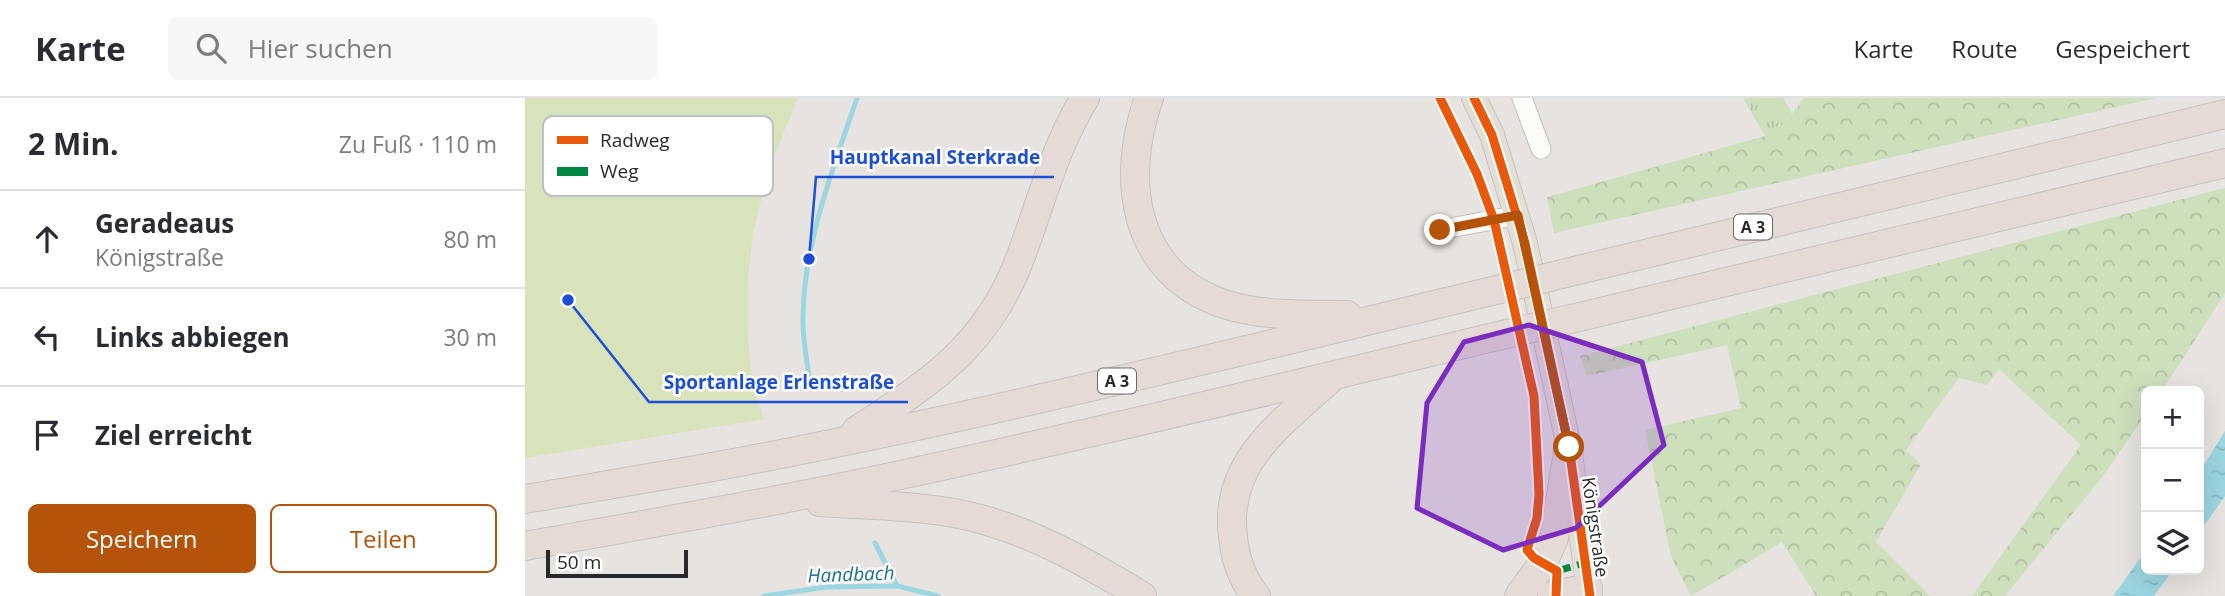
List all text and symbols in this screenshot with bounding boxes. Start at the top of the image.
search box [168,17,658,80]
text: Karte [35,26,126,71]
icon: search [192,29,230,67]
text: Hier suchen [248,30,393,66]
text: Karte [1853,32,1913,65]
text: Route [1951,32,2017,65]
text: Gespeichert [2055,32,2190,65]
legend [543,116,773,196]
text: 2 Min. [28,123,119,164]
text: Radweg [600,127,670,153]
text: Zu Fuß · 110 m [339,128,497,160]
callout: Hauptkanal Sterkrade [816,137,1054,177]
text: Hauptkanal Sterkrade [830,144,1040,170]
text: Weg [600,158,639,184]
text: Geradeaus [95,205,234,241]
route end [1424,214,1455,245]
road number: A 3 [1734,214,1772,239]
icon: ahead [28,220,66,258]
text: 80 m [443,223,497,255]
text: Königstraße [95,241,224,273]
icon: left [28,318,66,356]
text: Links abbiegen [95,319,290,355]
text: 30 m [443,321,497,353]
callout: Sportanlage Erlenstraße [649,362,908,402]
road number: A 3 [1098,368,1136,394]
text: Sportanlage Erlenstraße [664,369,894,395]
map controls [2141,386,2204,575]
button: + [2141,386,2204,449]
icon: arrive [28,416,66,454]
text: Ziel erreicht [95,417,252,453]
route start [1553,431,1584,462]
button: − [2141,449,2204,512]
street label: Königstraße [1577,475,1615,579]
button: Speichern [28,504,256,573]
button: Teilen [270,504,497,573]
button: layers [2141,512,2204,575]
scale bar [546,547,688,579]
text: 50 m [557,549,601,575]
water label: Handbach [807,559,895,589]

